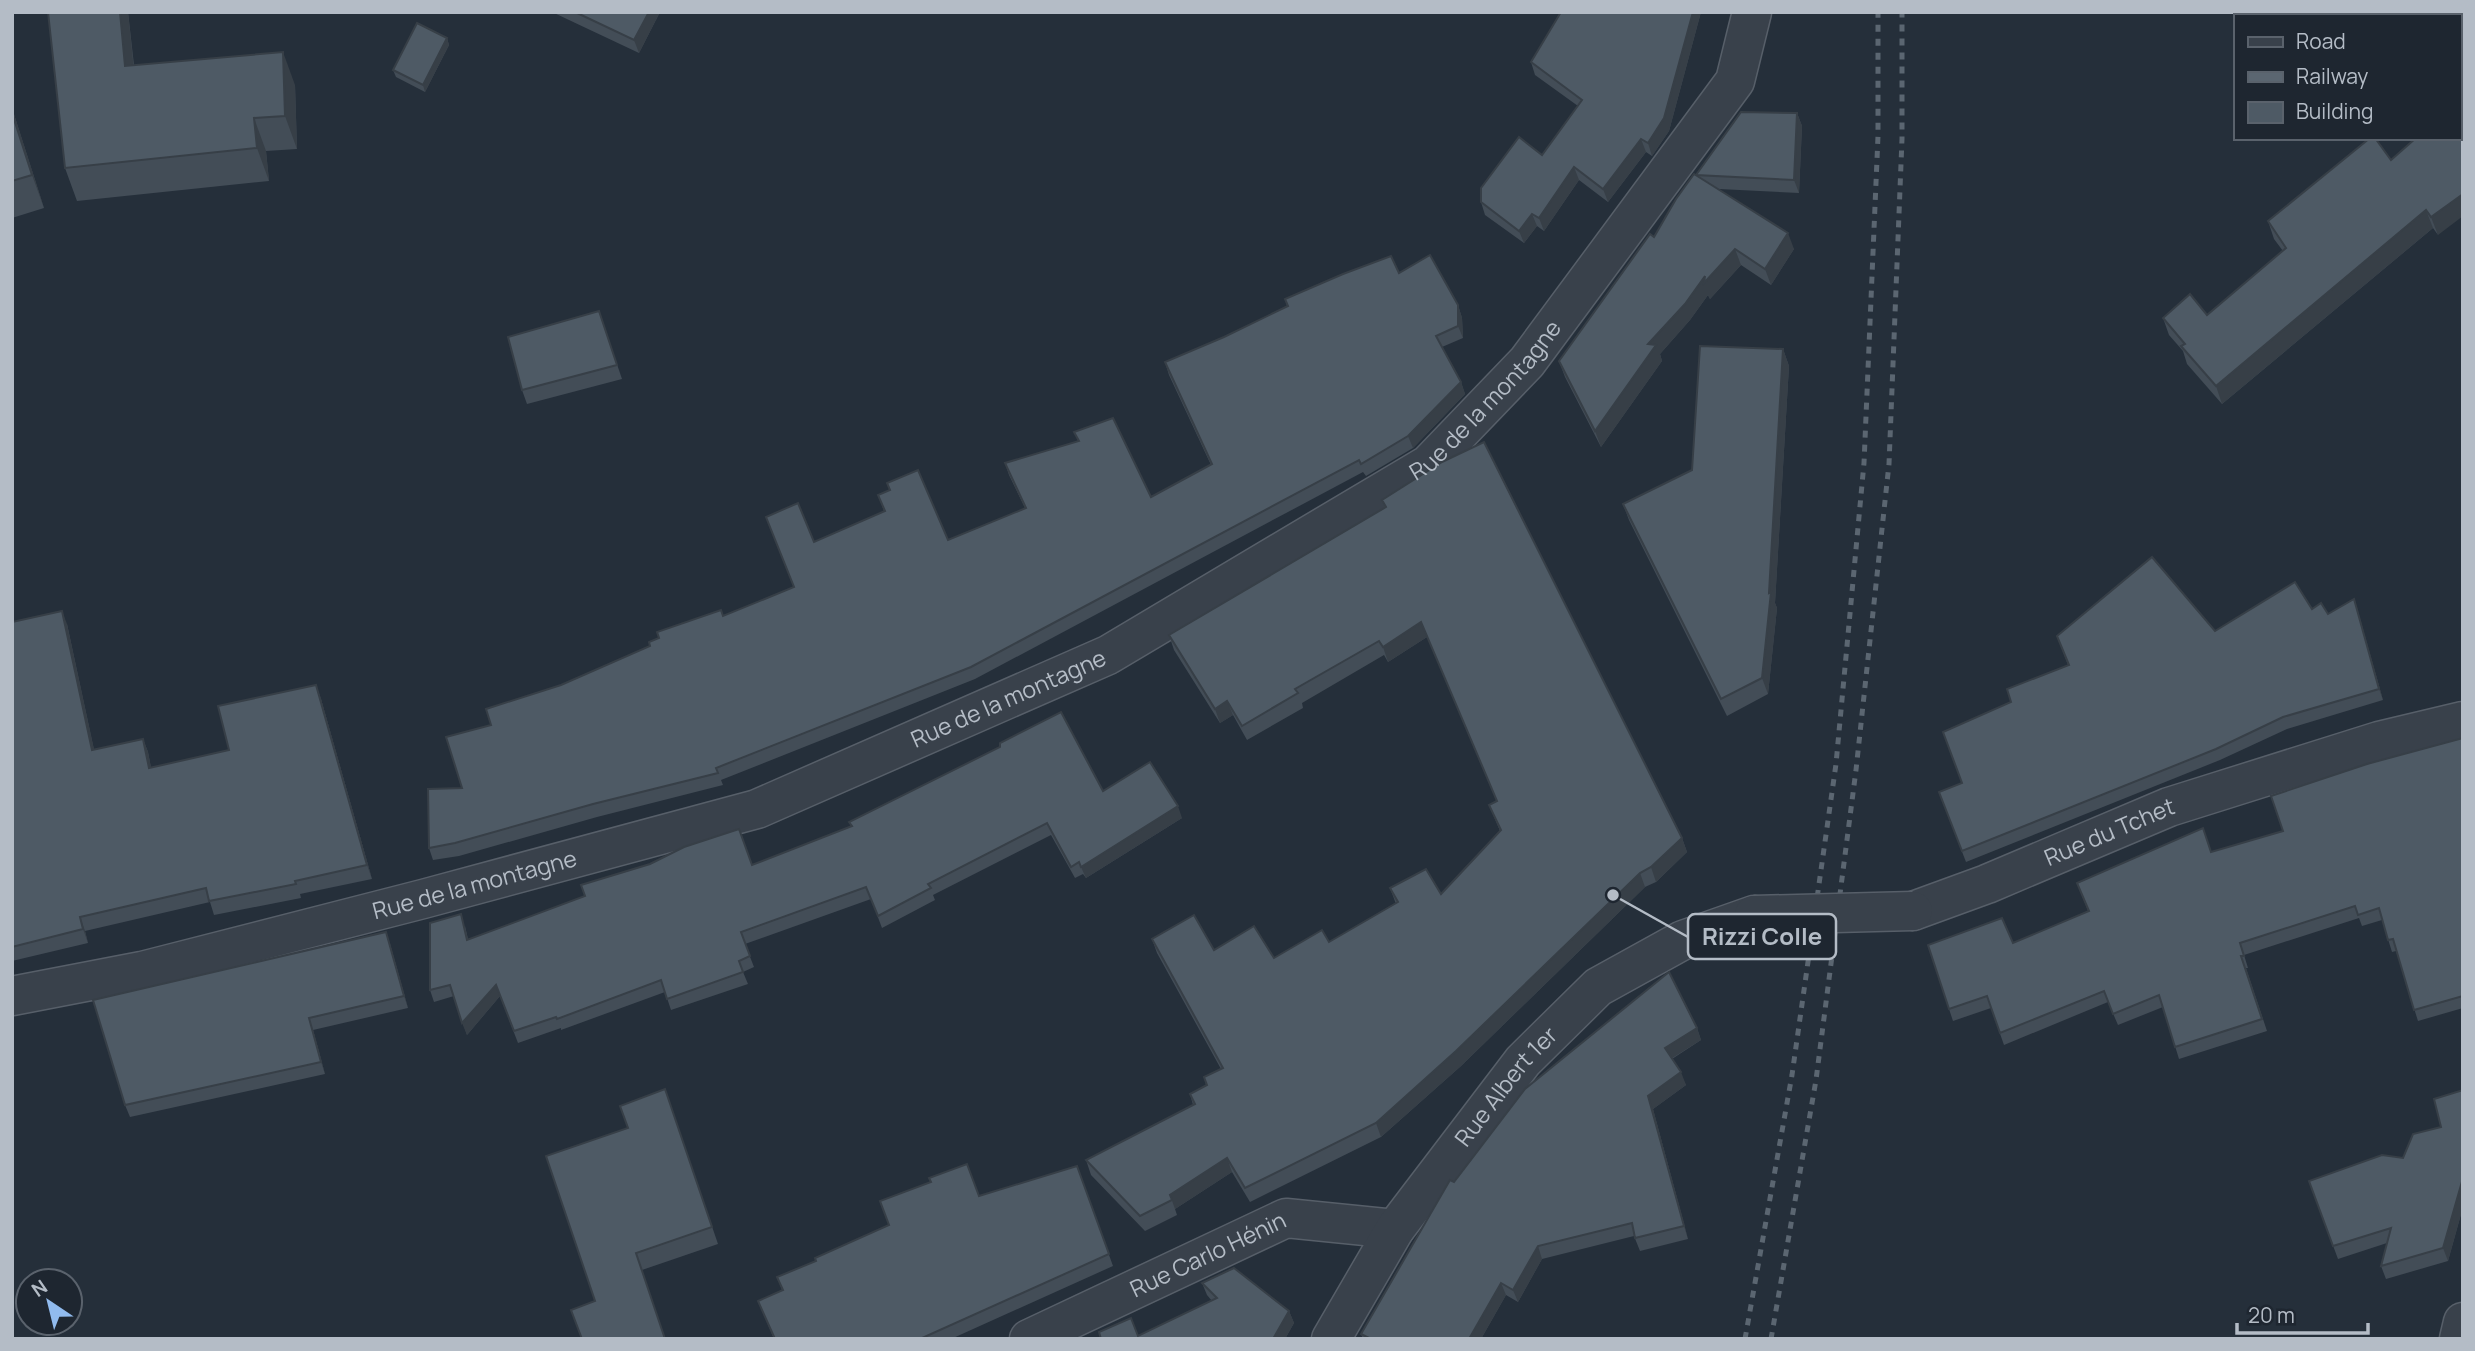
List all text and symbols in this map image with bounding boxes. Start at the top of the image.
legend [2234,14,2461,140]
text: Road [2296,27,2346,55]
text: Railway [2296,62,2368,90]
text: Building [2296,97,2373,125]
street label: Rue de la montagne [1403,313,1568,487]
street label: Rue de la montagne [905,641,1111,755]
street label: Rue du Tchet [2039,789,2178,873]
street label: Rue de la montagne [369,841,580,926]
callout: Rizzi Colle [1688,914,1836,959]
text: Rizzi Colle [1702,919,1822,952]
street label: Rue Albert 1er [1447,1019,1564,1152]
street label: Rue Carlo Hénin [1124,1203,1291,1304]
north arrow [14,1267,84,1337]
text: N [26,1274,52,1303]
scale bar [2237,1292,2368,1336]
text: 20 m [2248,1301,2295,1329]

